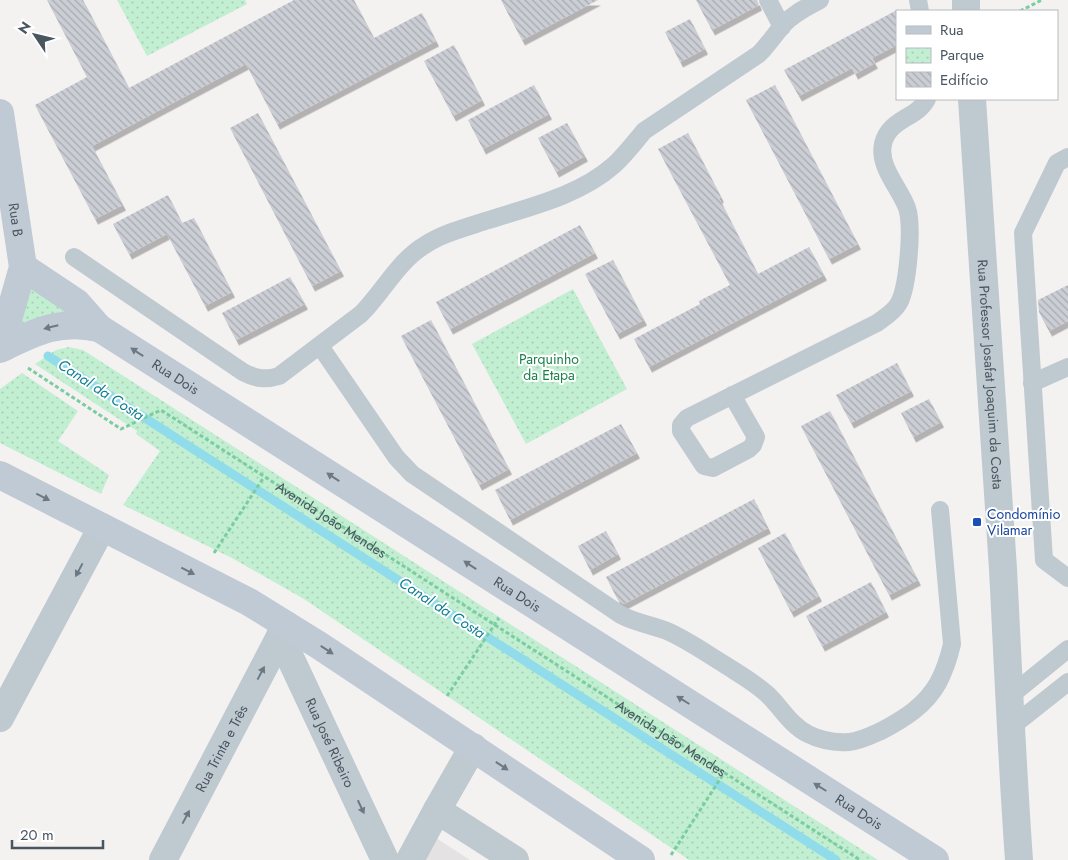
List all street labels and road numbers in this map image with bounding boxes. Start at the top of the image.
street label: Rua B [4,202,28,238]
street label: Rua Professor Josafat Joaquim da Costa [973,259,1008,490]
street label: Rua Dois [148,354,203,399]
street label: Avenida João Mendes [272,477,391,563]
street label: Rua Dois [490,572,545,617]
street label: Rua José Ribeiro [300,695,360,791]
street label: Avenida João Mendes [612,695,731,782]
street label: Rua Trinta e Três [190,701,253,796]
street label: Rua Dois [831,789,887,834]

